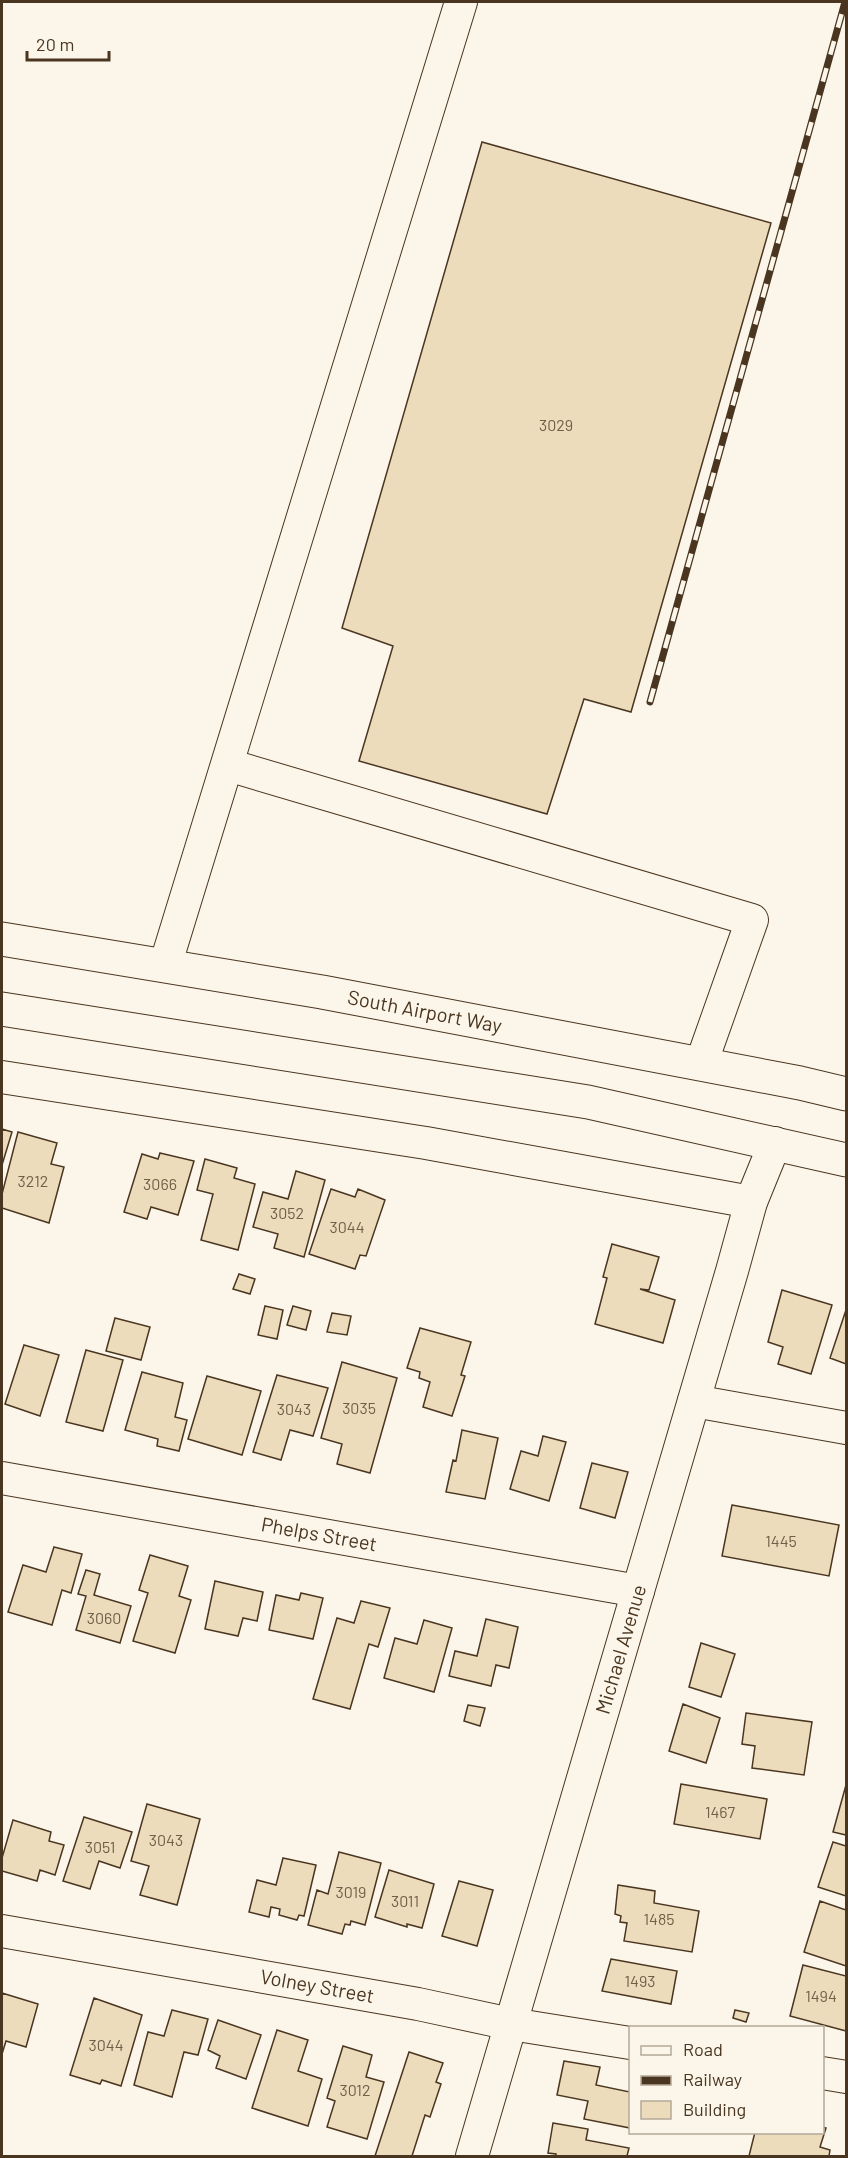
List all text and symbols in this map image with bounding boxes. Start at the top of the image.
scale bar [27,24,110,62]
text: 20 m [36,33,74,55]
house number: 3029 [539,415,573,434]
street label: South Airport Way [346,984,504,1037]
house number: 3212 [18,1171,48,1190]
house number: 3066 [143,1174,177,1193]
house number: 3052 [270,1203,304,1222]
house number: 3044 [330,1217,364,1236]
house number: 3035 [342,1398,376,1417]
house number: 3043 [277,1399,311,1418]
street label: Phelps Street [259,1511,379,1555]
house number: 1445 [765,1531,797,1550]
street label: Michael Avenue [590,1582,650,1717]
house number: 3060 [87,1608,121,1627]
house number: 1467 [705,1802,736,1821]
house number: 3043 [149,1830,183,1849]
house number: 3051 [85,1837,115,1856]
house number: 3019 [336,1882,366,1901]
house number: 3011 [391,1891,419,1910]
house number: 1485 [644,1909,674,1928]
street label: Volney Street [259,1964,376,2007]
house number: 1493 [625,1971,656,1990]
house number: 1494 [805,1986,837,2005]
legend [629,2026,824,2134]
house number: 3044 [89,2035,123,2054]
text: Road [683,2038,723,2060]
text: Railway [683,2068,742,2090]
house number: 3012 [339,2080,371,2099]
text: Building [683,2098,746,2120]

